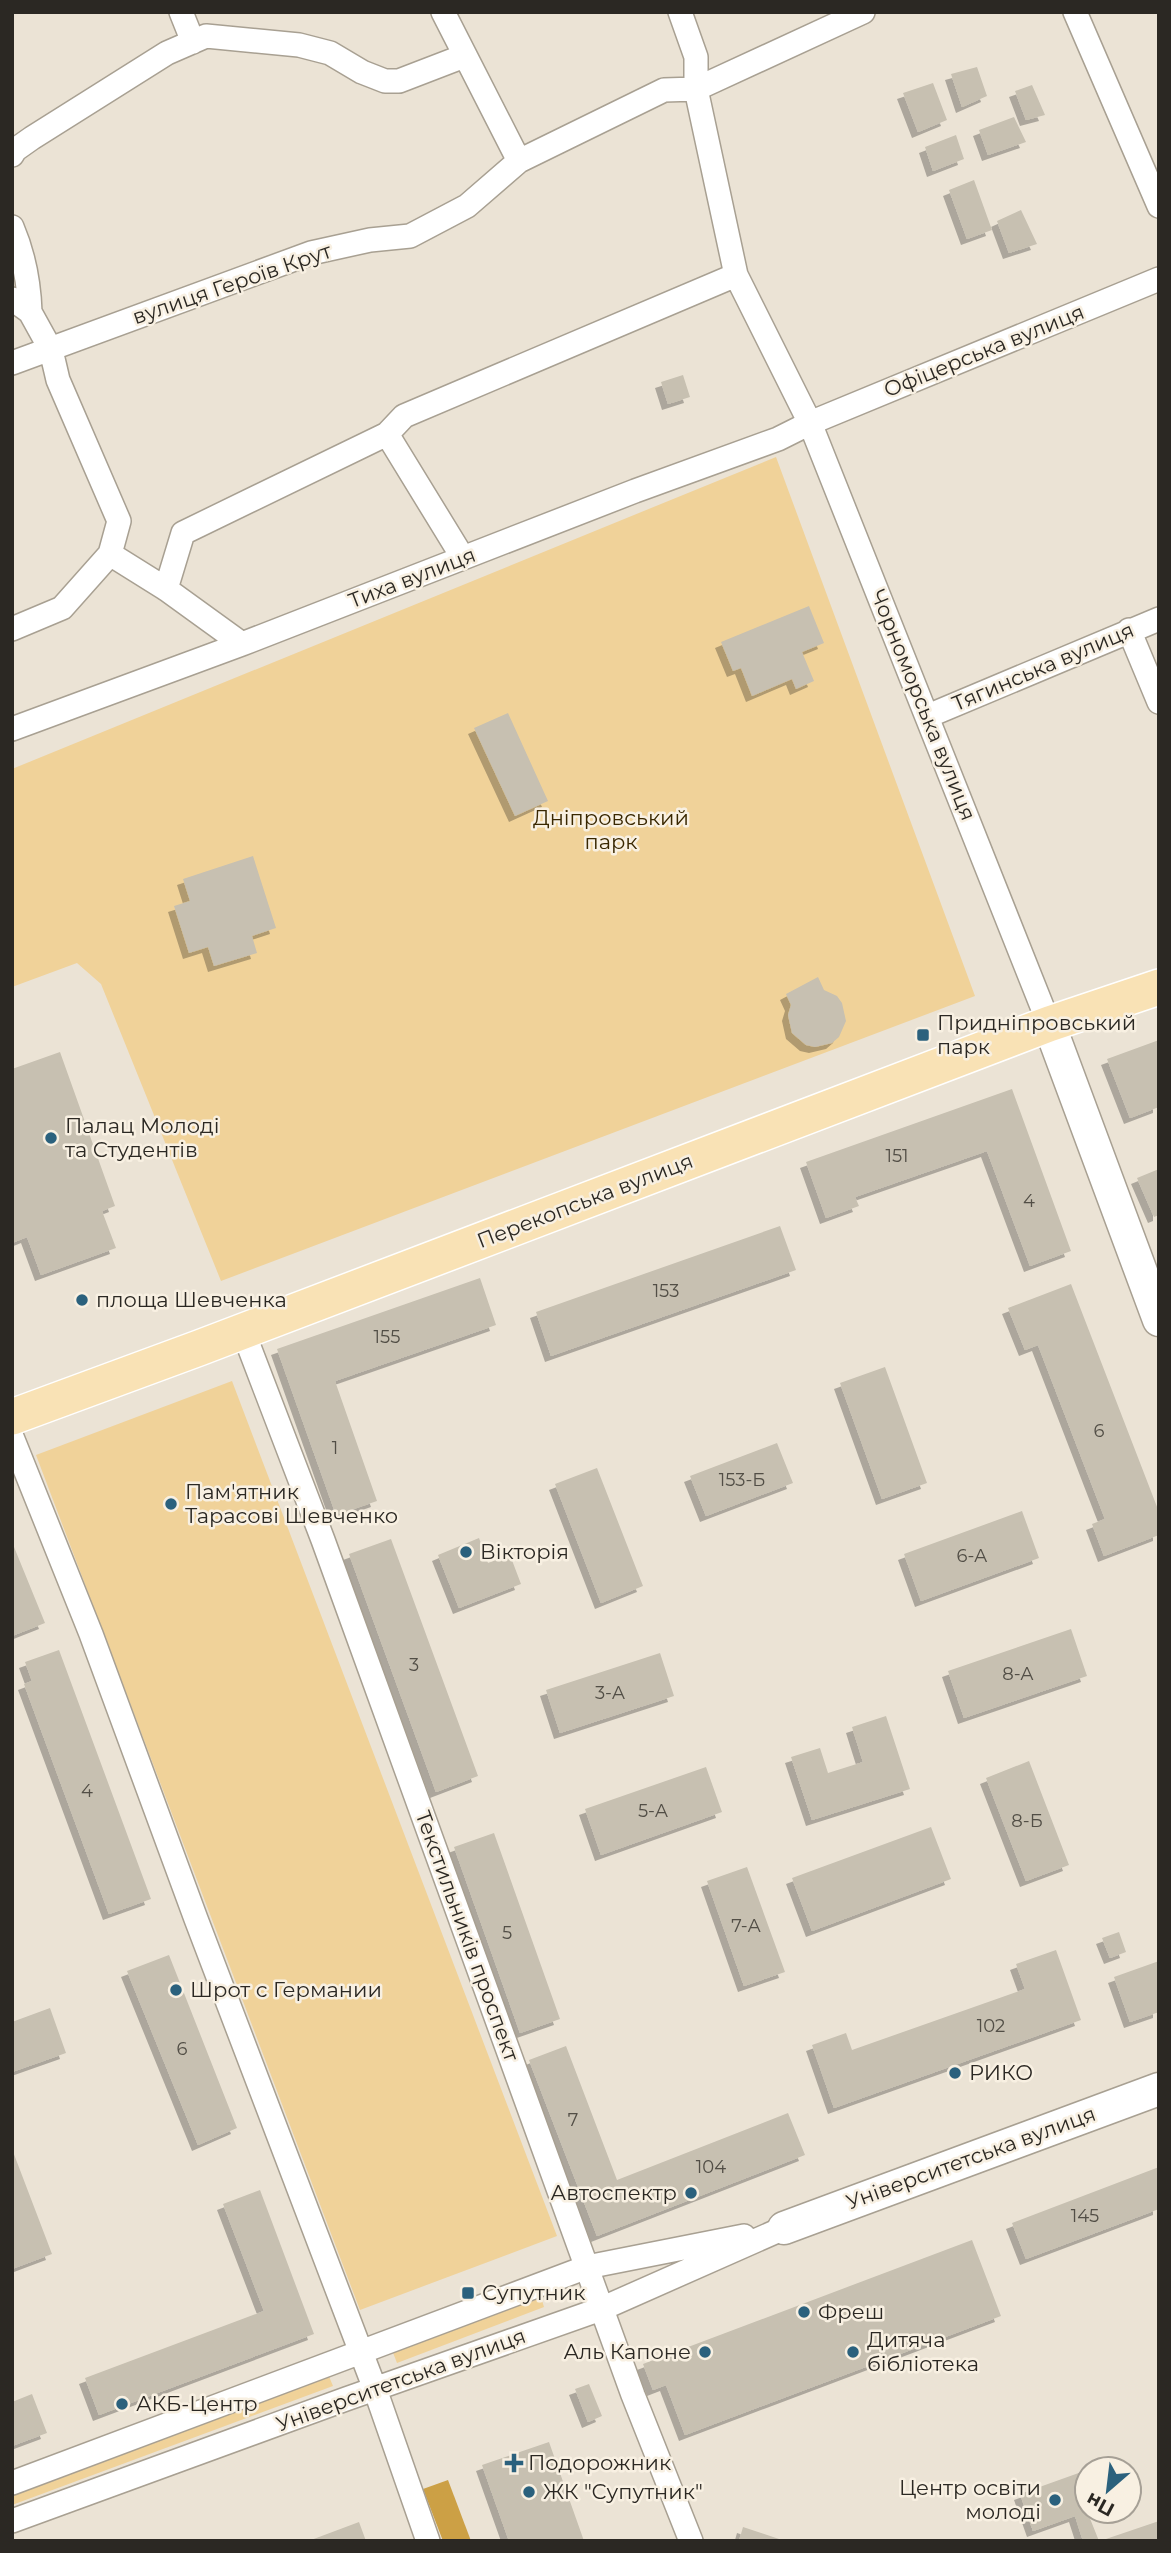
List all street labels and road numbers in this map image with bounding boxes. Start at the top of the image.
street label: вулиця Героїв Крут [129,238,335,329]
street label: Офіцерська вулиця [880,299,1088,402]
street label: Тиха вулиця [345,542,479,613]
street label: Чорноморська вулиця [866,586,981,824]
street label: Тягинська вулиця [948,617,1138,716]
street label: Перекопська вулиця [473,1148,696,1253]
street label: Текстильників проспект [410,1807,525,2065]
street label: Університетська вулиця [843,2101,1099,2214]
street label: Університетська вулиця [273,2323,529,2436]

